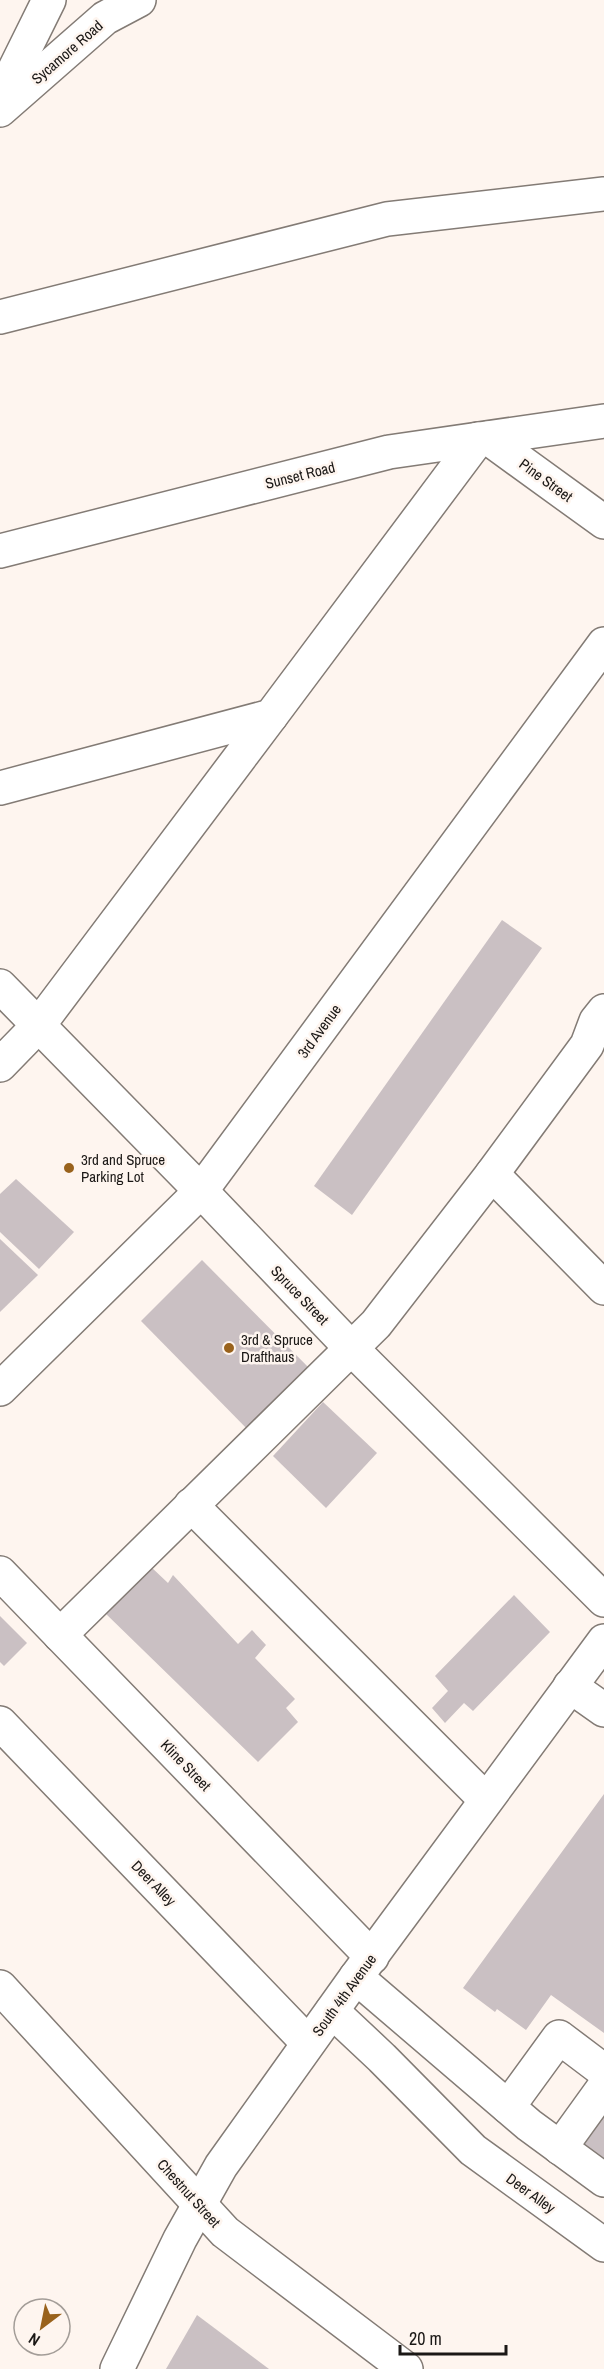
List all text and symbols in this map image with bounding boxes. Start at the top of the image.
street label: Sycamore Road [27,15,107,89]
street label: Pine Street [515,453,578,507]
street label: Sunset Road [263,456,337,494]
street label: 3rd Avenue [292,1000,346,1062]
place label: 3rd and Spruce Parking Lot [81,1149,165,1187]
marker: 3rd and Spruce Parking Lot [62,1161,76,1175]
street label: Spruce Street [266,1261,334,1330]
place label: 3rd & Spruce Drafthaus [241,1329,313,1367]
marker: 3rd & Spruce Drafthaus [222,1341,236,1355]
street label: Kline Street [156,1735,216,1796]
street label: Deer Alley [127,1856,182,1911]
street label: South 4th Avenue [307,1949,381,2040]
street label: Chestnut Street [153,2154,226,2232]
street label: Deer Alley [502,2168,561,2218]
north arrow [12,2297,72,2357]
scale bar [400,2318,506,2356]
text: 20 m [409,2326,442,2351]
text: N [24,2328,44,2352]

